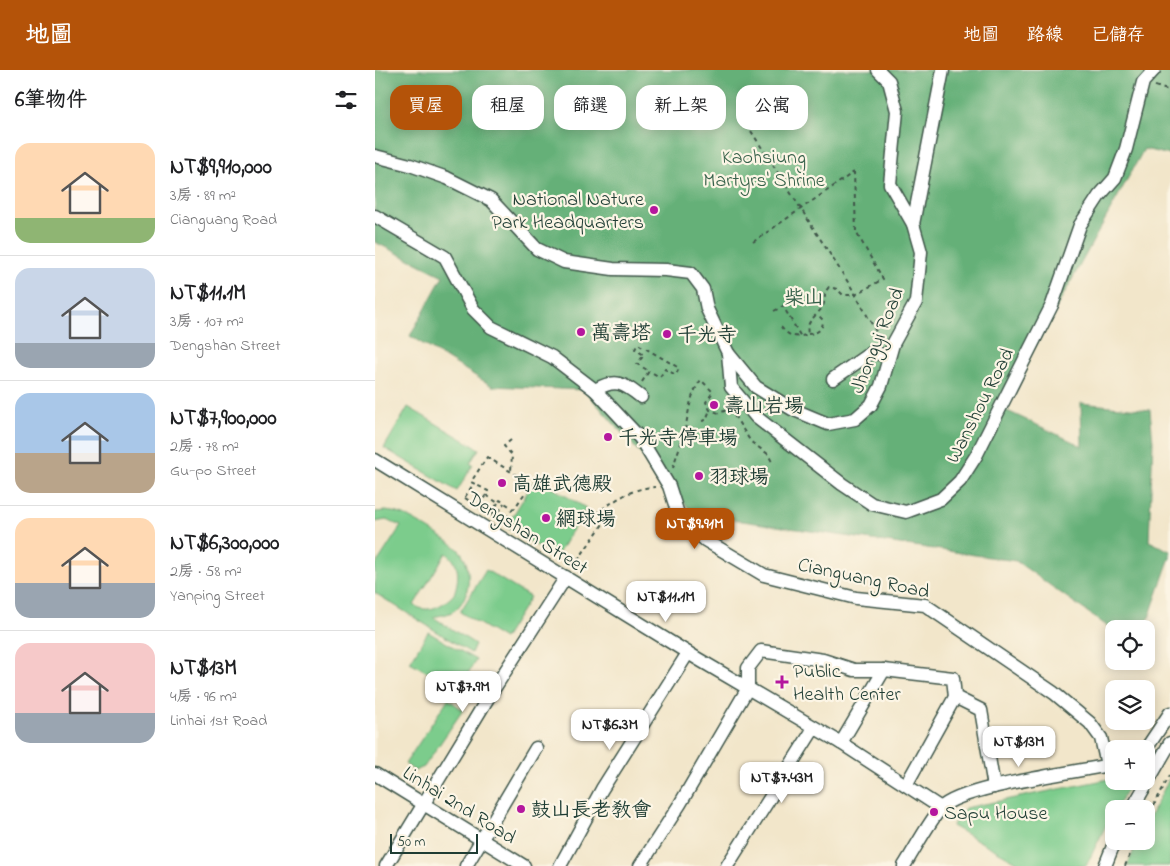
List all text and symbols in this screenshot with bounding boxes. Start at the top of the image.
text: 地圖 [25,19,73,54]
text: 地圖 [963,23,999,49]
text: 路線 [1027,23,1063,49]
text: 已儲存 [1091,23,1145,49]
chip: 買屋 [390,85,462,130]
chip: 租屋 [472,85,544,130]
chip: 篩選 [554,85,626,130]
chip: 新上架 [636,85,726,130]
chip: 公寓 [736,85,808,130]
text: 6筆物件 [15,86,87,116]
icon: filters [332,86,360,114]
park label: Kaohsiung Martyrs' Shrine [703,144,825,196]
text: NT$9,910,000 [170,153,272,183]
icon: home [55,163,115,223]
text: 3房 · 89 m² [170,184,236,208]
place label: National Nature Park Headquarters [491,186,644,238]
marker: National Nature Park Headquarters [648,204,660,216]
text: Cianguang Road [170,208,277,232]
text: NT$11.1M [170,279,246,309]
street label: Jhongyi Road [844,284,914,399]
park label: 柴山 [784,285,824,314]
icon: home [55,288,115,348]
text: 3房 · 107 m² [170,310,244,334]
place label: 萬壽塔 [591,320,651,349]
place label: 千光寺 [677,322,737,351]
marker: 萬壽塔 [575,326,587,338]
marker: 千光寺 [661,328,673,340]
text: Dengshan Street [170,334,281,358]
street label: Wanshou Road [940,343,1023,469]
place label: 壽山岩場 [724,393,804,422]
marker: 壽山岩場 [708,399,720,411]
text: NT$7,900,000 [170,404,276,434]
icon: home [55,413,115,473]
place label: 千光寺停車場 [618,425,738,454]
marker: 千光寺停車場 [602,431,614,443]
text: 2房 · 78 m² [170,435,239,459]
text: Gu-po Street [170,459,256,483]
place label: 羽球場 [709,464,769,493]
marker: 羽球場 [693,470,705,482]
place label: 高雄武德殿 [512,471,612,500]
marker: 高雄武德殿 [496,477,508,489]
street label: Dengshan Street [459,485,593,584]
place label: 網球場 [556,506,616,535]
pin: NT$9.91M [643,508,747,550]
marker: 網球場 [540,512,552,524]
text: NT$9.91M [666,512,724,536]
text: NT$6,300,000 [170,529,279,559]
icon: home [55,538,115,598]
street label: Cianguang Road [795,551,932,609]
text: 2房 · 58 m² [170,560,242,584]
pin: NT$11.1M [614,580,718,623]
text: Yanping Street [170,584,265,608]
text: NT$11.1M [637,585,695,609]
map controls [1105,620,1155,850]
button: locate [1105,620,1155,670]
text: NT$13M [170,654,237,684]
place label: Public Health Center [793,658,901,710]
icon: home [55,663,115,723]
pin: NT$7.9M [417,670,509,713]
text: NT$7.9M [436,675,490,699]
marker: Public Health Center [775,675,789,689]
button: layers [1105,680,1155,730]
text: 4房 · 96 m² [170,685,237,709]
pin: NT$6.3M [564,708,656,751]
text: Linhai 1st Road [170,709,267,733]
text: NT$6.3M [582,713,638,737]
pin: NT$13M [978,726,1060,768]
text: NT$13M [993,730,1045,754]
button: + [1105,740,1155,790]
street label: Linhai 2nd Road [396,760,521,853]
pin: NT$7.43M [730,762,834,804]
text: NT$7.43M [751,766,813,790]
place label: 鼓山長老教會 [531,797,652,826]
place label: Sapu House [944,800,1047,829]
button: − [1105,800,1155,850]
marker: 鼓山長老教會 [515,803,527,815]
marker: Sapu House [928,806,940,818]
scale bar [390,831,477,854]
text: 50 m [397,832,425,853]

